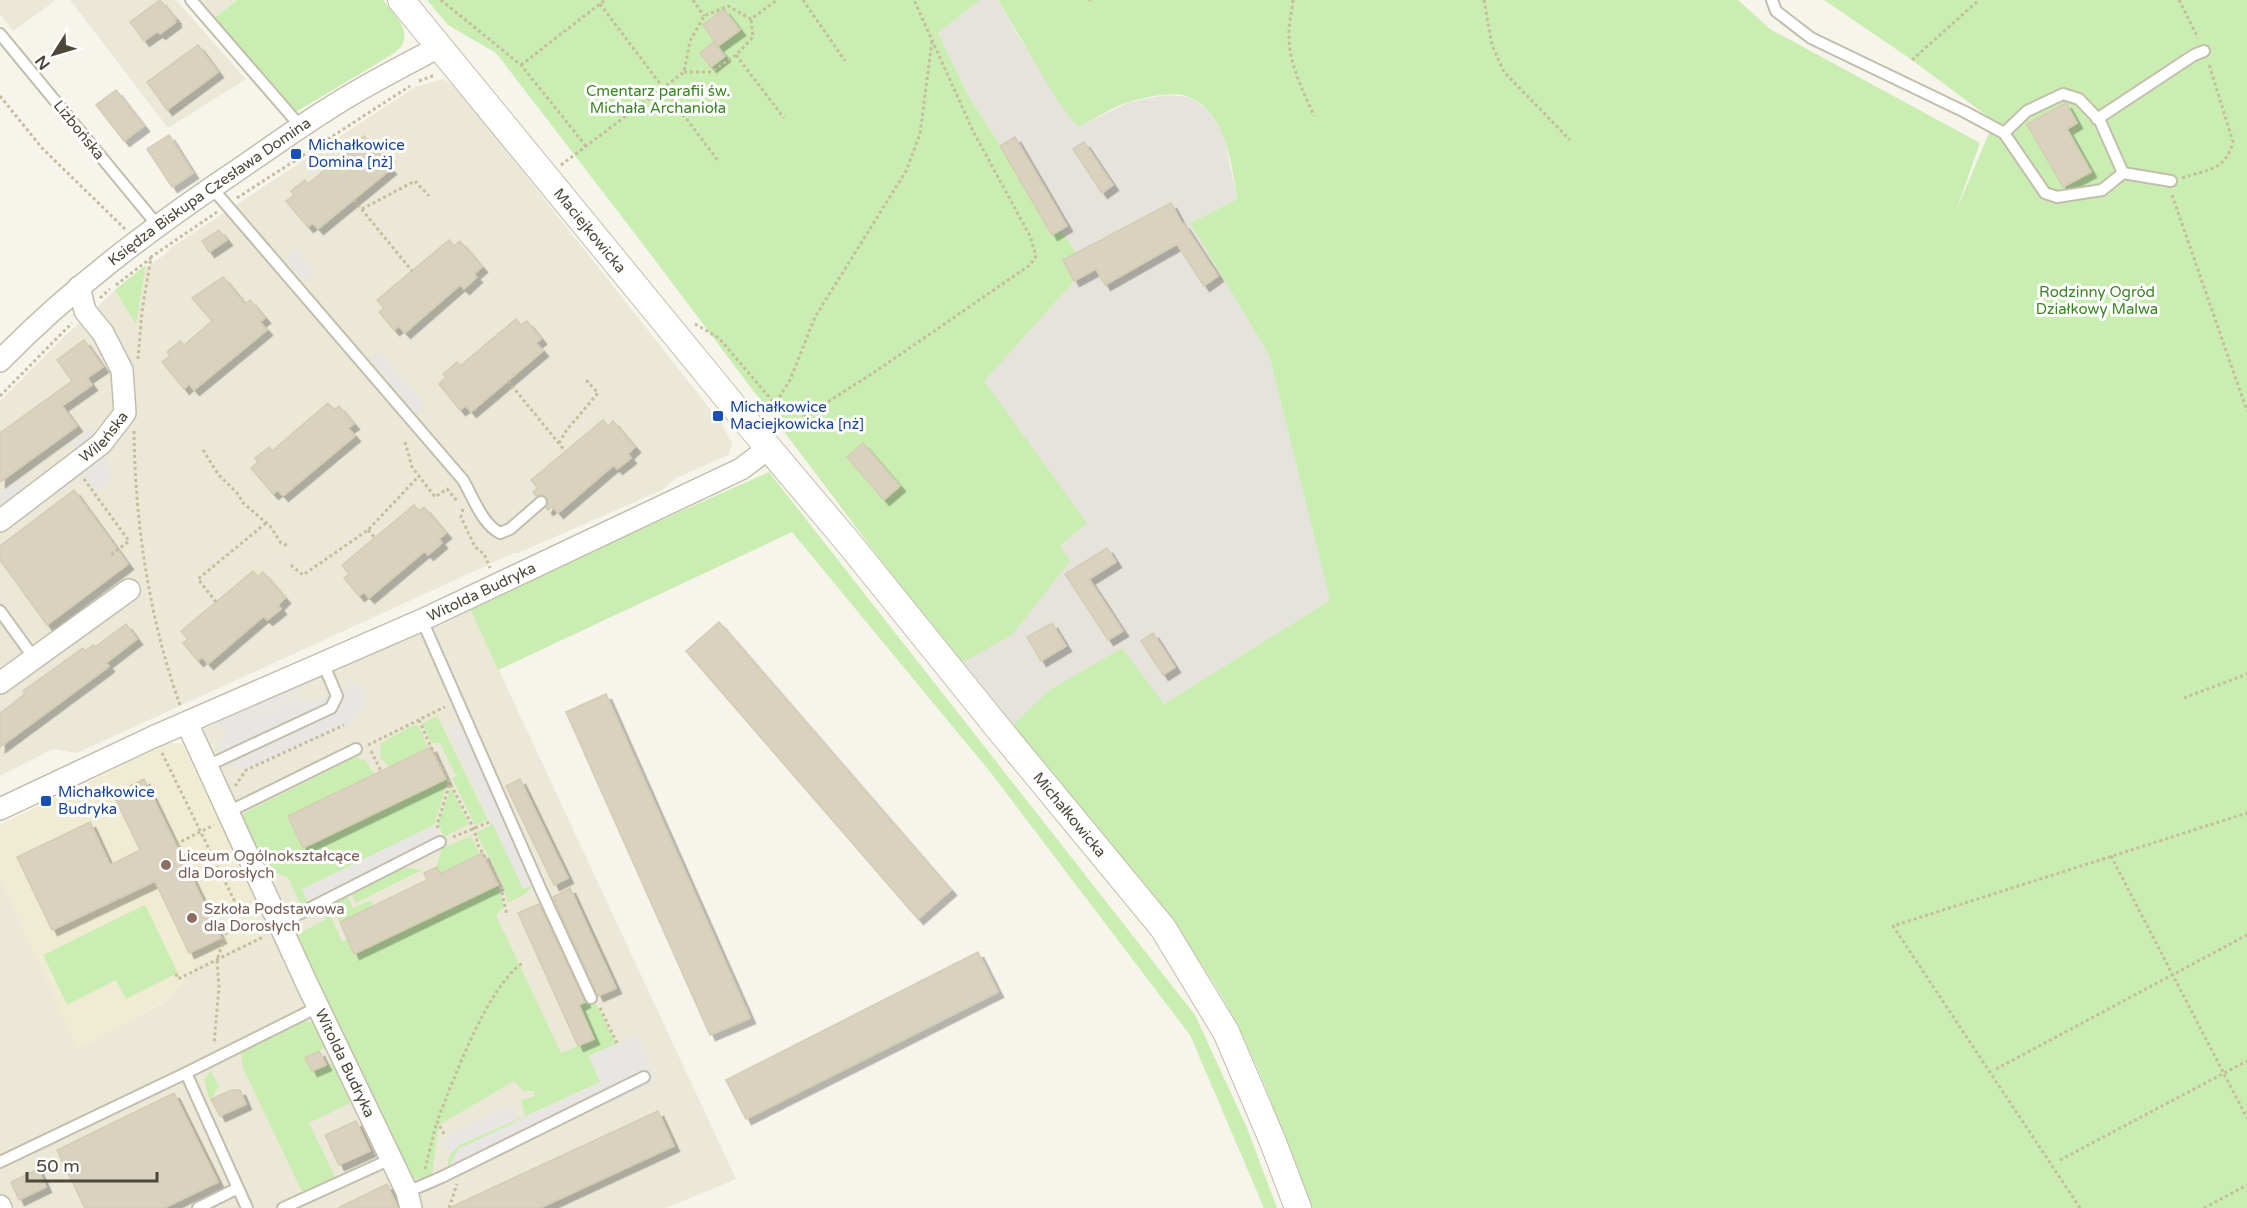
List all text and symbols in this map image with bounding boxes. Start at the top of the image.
north arrow [24,24,84,84]
text: N [31,51,55,74]
park label: Cmentarz parafii św. Michała Archanioła [586,82,730,117]
street label: Lizbońska [50,97,108,163]
street label: Księdza Biskupa Czesława Domina [104,114,314,269]
place label: Michałkowice Domina [nż] [308,136,405,171]
marker: Michałkowice Domina [nż] [289,147,303,161]
street label: Maciejkowicka [550,185,630,277]
park label: Rodzinny Ogród Działkowy Malwa [2036,283,2158,318]
place label: Michałkowice Maciejkowicka [nż] [730,398,864,433]
street label: Wileńska [76,408,132,466]
marker: Michałkowice Maciejkowicka [nż] [711,409,725,423]
street label: Witolda Budryka [424,559,539,625]
street label: Michałkowicka [1029,769,1110,861]
place label: Michałkowice Budryka [58,783,155,818]
marker: Michałkowice Budryka [39,794,53,808]
place label: Liceum Ogólnokształcące dla Dorosłych [178,847,360,882]
marker: Liceum Ogólnokształcące dla Dorosłych [159,858,173,872]
place label: Szkoła Podstawowa dla Dorosłych [204,900,345,935]
marker: Szkoła Podstawowa dla Dorosłych [185,911,199,925]
street label: Witolda Budryka [311,1006,379,1120]
scale bar [27,1145,158,1183]
text: 50 m [36,1155,80,1177]

